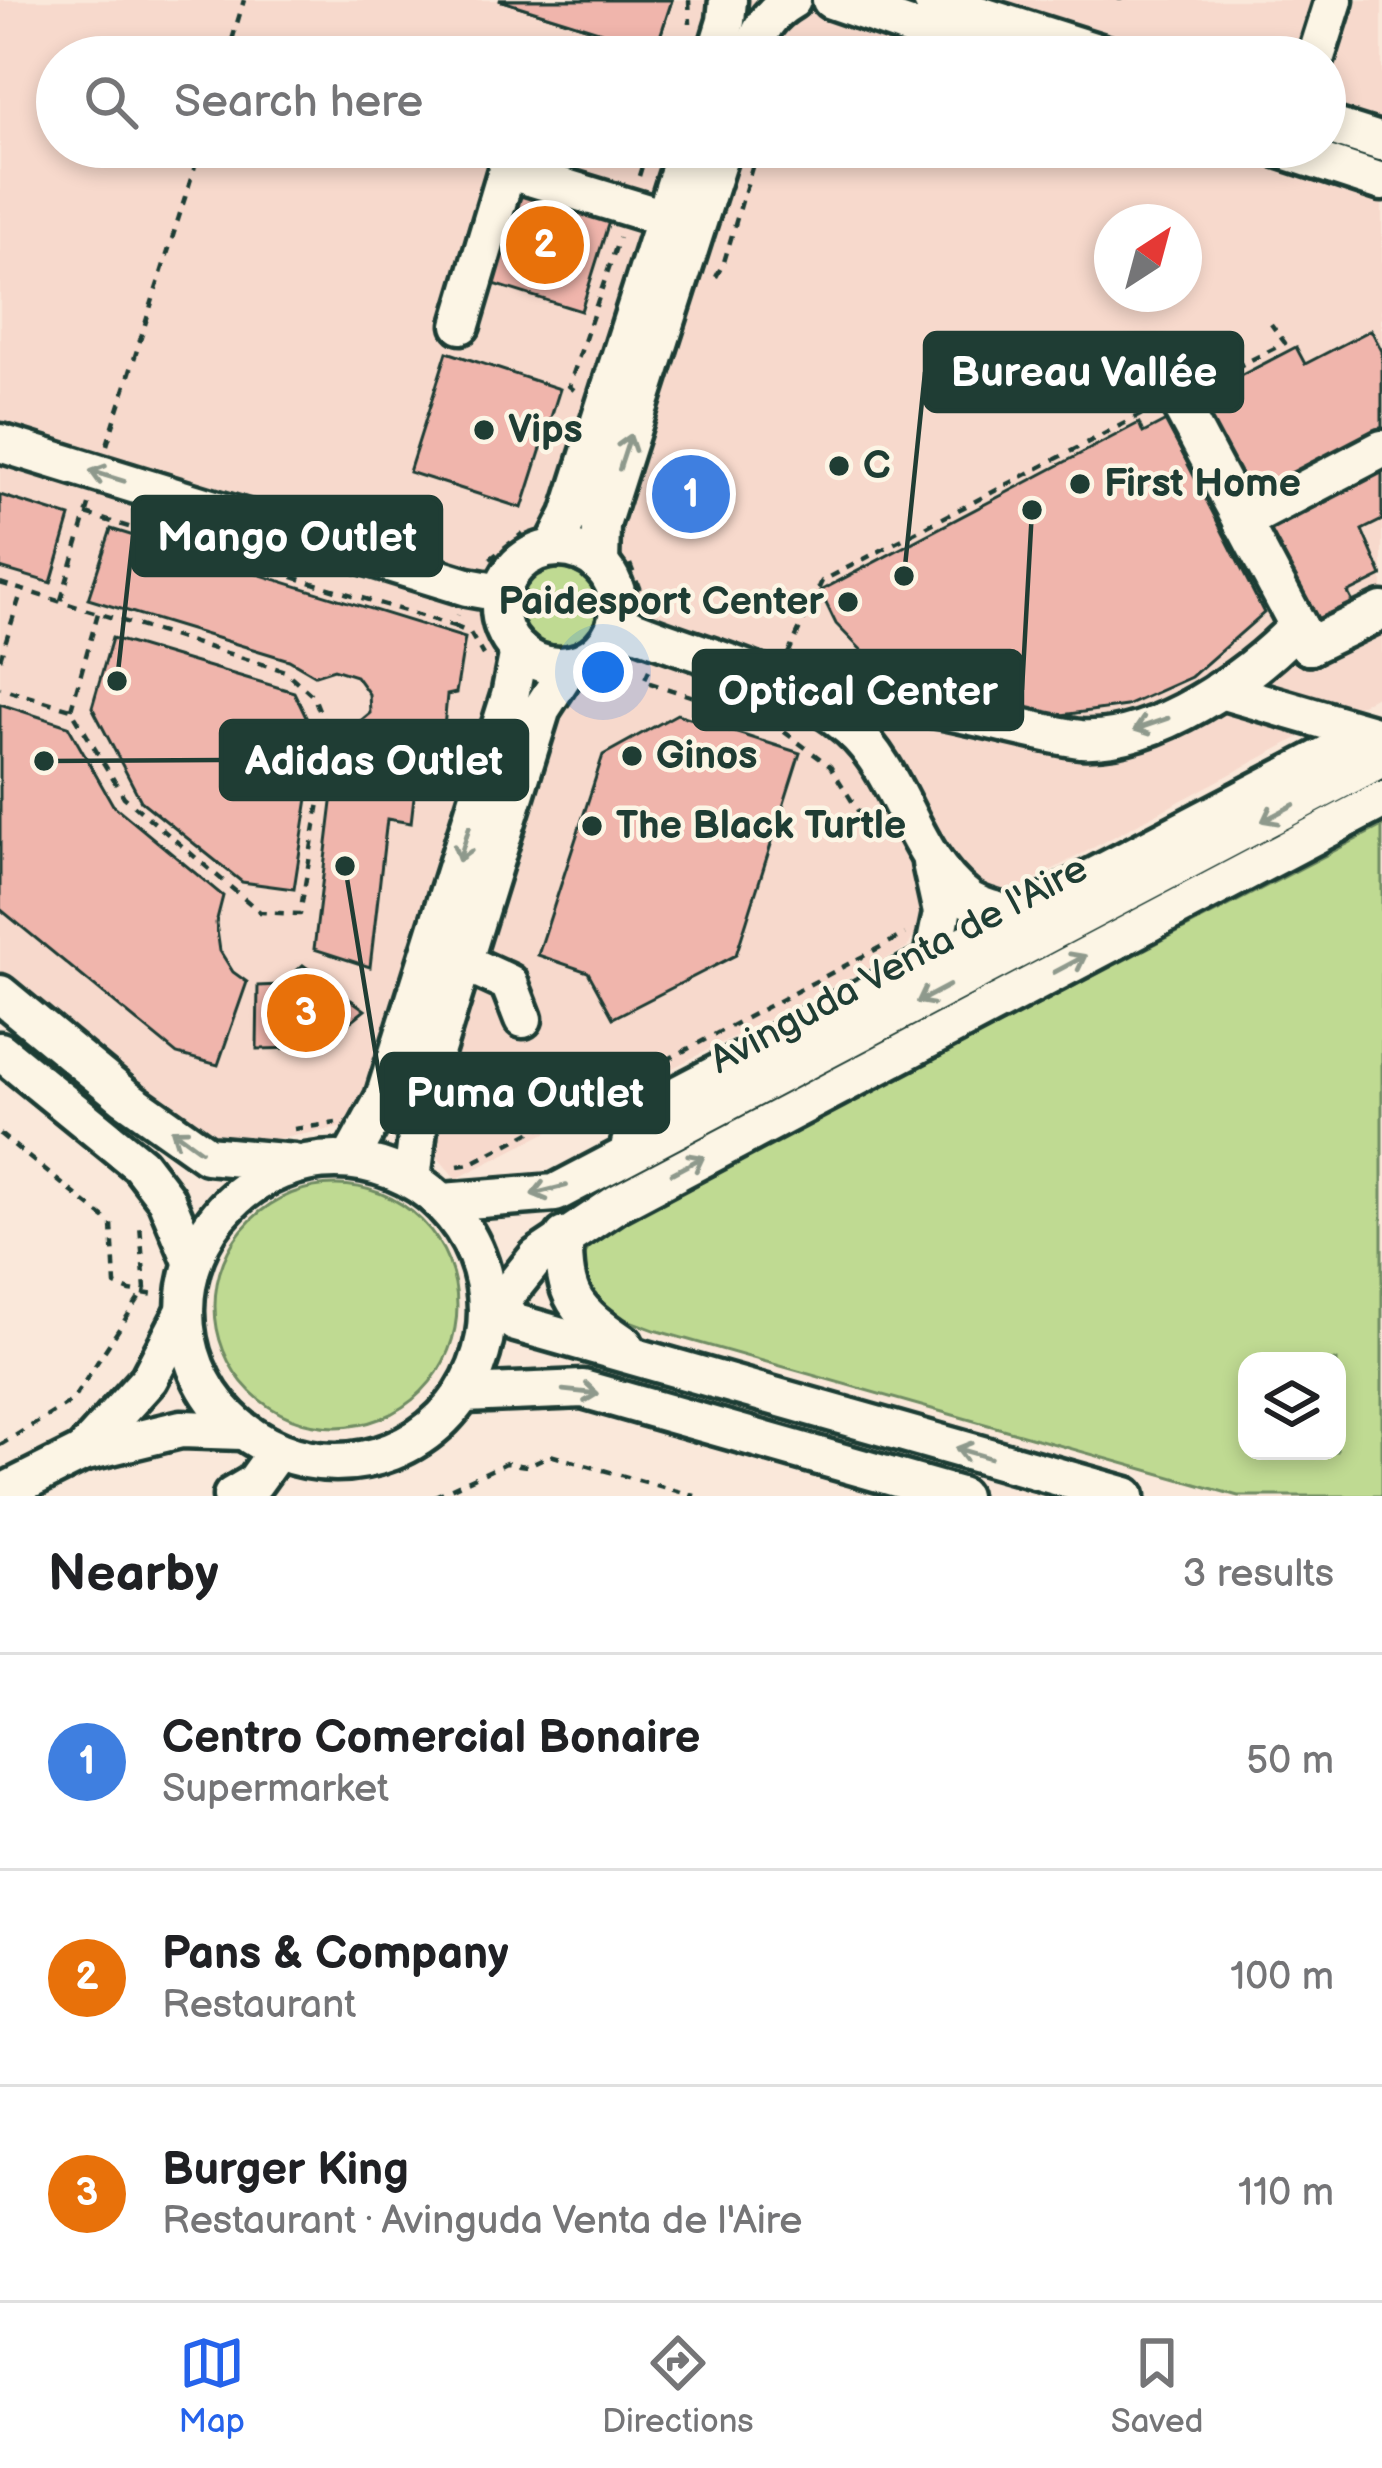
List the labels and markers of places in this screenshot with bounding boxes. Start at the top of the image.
pin: 2 [506,200,584,290]
callout: Bureau Vallée [925,333,1242,411]
place label: Vips [508,407,583,454]
marker: Vips [471,417,497,443]
place label: C [863,443,891,490]
pin: 1 [652,449,730,539]
marker: C [826,453,852,479]
place label: First Home [1104,461,1301,508]
marker: First Home [1067,471,1093,497]
callout: Mango Outlet [133,497,441,575]
place label: Paidesport Center [498,579,824,626]
marker: Paidesport Center [835,589,861,615]
callout: Optical Center [694,651,1022,729]
callout: Adidas Outlet [221,721,527,799]
place label: Ginos [656,733,757,780]
marker: Ginos [619,743,645,769]
place label: The Black Turtle [616,803,906,850]
marker: The Black Turtle [579,813,605,839]
pin: 3 [267,968,345,1058]
callout: Puma Outlet [382,1054,668,1132]

